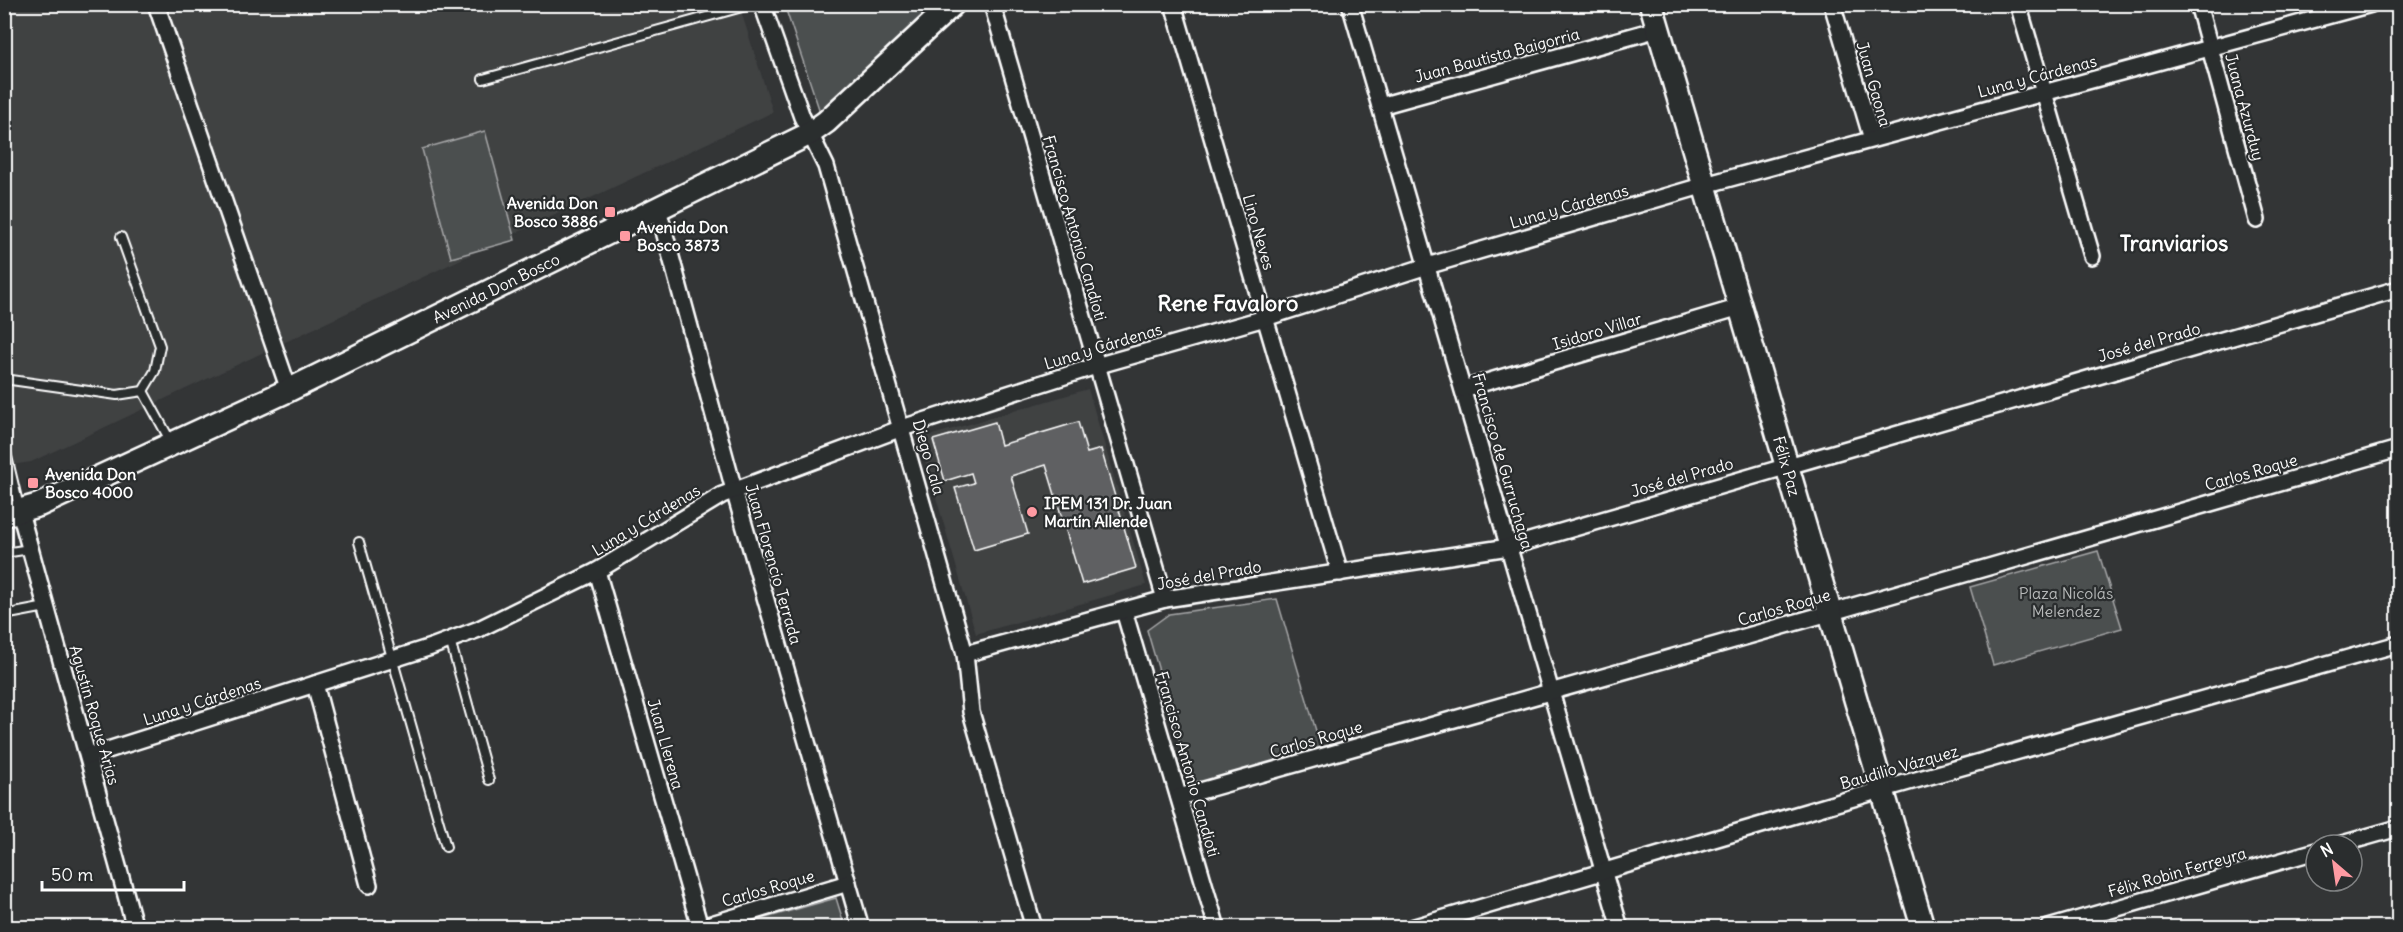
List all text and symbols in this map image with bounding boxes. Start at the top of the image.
street label: Juan Bautista Baigorria [1412,23,1582,87]
street label: Juan Gaona [1852,39,1896,129]
street label: Luna y Cárdenas [1975,50,2099,102]
street label: Juana Azurduy [2221,51,2269,163]
street label: Francisco Antonio Candioti [1039,133,1111,323]
street label: Luna y Cárdenas [1507,180,1631,232]
street label: Lino Neves [1239,192,1279,272]
place label: Avenida Don Bosco 3886 [507,193,598,231]
marker: Avenida Don Bosco 3886 [603,205,617,219]
place label: Avenida Don Bosco 3873 [637,217,728,255]
marker: Avenida Don Bosco 3873 [618,229,632,243]
district label: Tranviarios [2120,229,2228,257]
street label: Avenida Don Bosco [429,249,563,327]
district label: Rene Favaloro [1158,289,1298,317]
street label: Isidoro Villar [1550,308,1644,354]
street label: José del Prado [2095,318,2203,366]
street label: Luna y Cárdenas [1042,319,1164,373]
street label: Francisco de Gurruchaga [1468,371,1538,551]
street label: Diego Cala [909,417,949,497]
street label: Félix Paz [1769,434,1805,499]
street label: Carlos Roque [2202,449,2300,495]
street label: José del Prado [1628,453,1736,501]
place label: Avenida Don Bosco 4000 [45,464,136,502]
marker: Avenida Don Bosco 4000 [26,476,40,490]
street label: Luna y Cárdenas [588,480,704,560]
street label: Juan Florencio Terrada [741,481,807,647]
place label: IPEM 131 Dr. Juan Martín Allende [1044,493,1172,531]
marker: IPEM 131 Dr. Juan Martín Allende [1025,505,1039,519]
street label: José del Prado [1155,556,1263,594]
park label: Plaza Nicolás Melendez [2019,583,2113,621]
street label: Carlos Roque [1735,584,1833,630]
street label: Agustín Roque Arias [66,643,124,787]
street label: Francisco Antonio Candioti [1152,669,1224,859]
street label: Luna y Cárdenas [141,673,263,729]
street label: Juan Llerena [643,696,689,792]
street label: Carlos Roque [1267,716,1365,762]
street label: Baudilio Vázquez [1838,740,1961,793]
north arrow [2304,833,2364,893]
text: N [2317,838,2336,861]
street label: Félix Robin Ferreyra [2106,843,2248,901]
scale bar [42,854,184,892]
text: 50 m [51,863,93,886]
street label: Carlos Roque [719,865,817,911]

